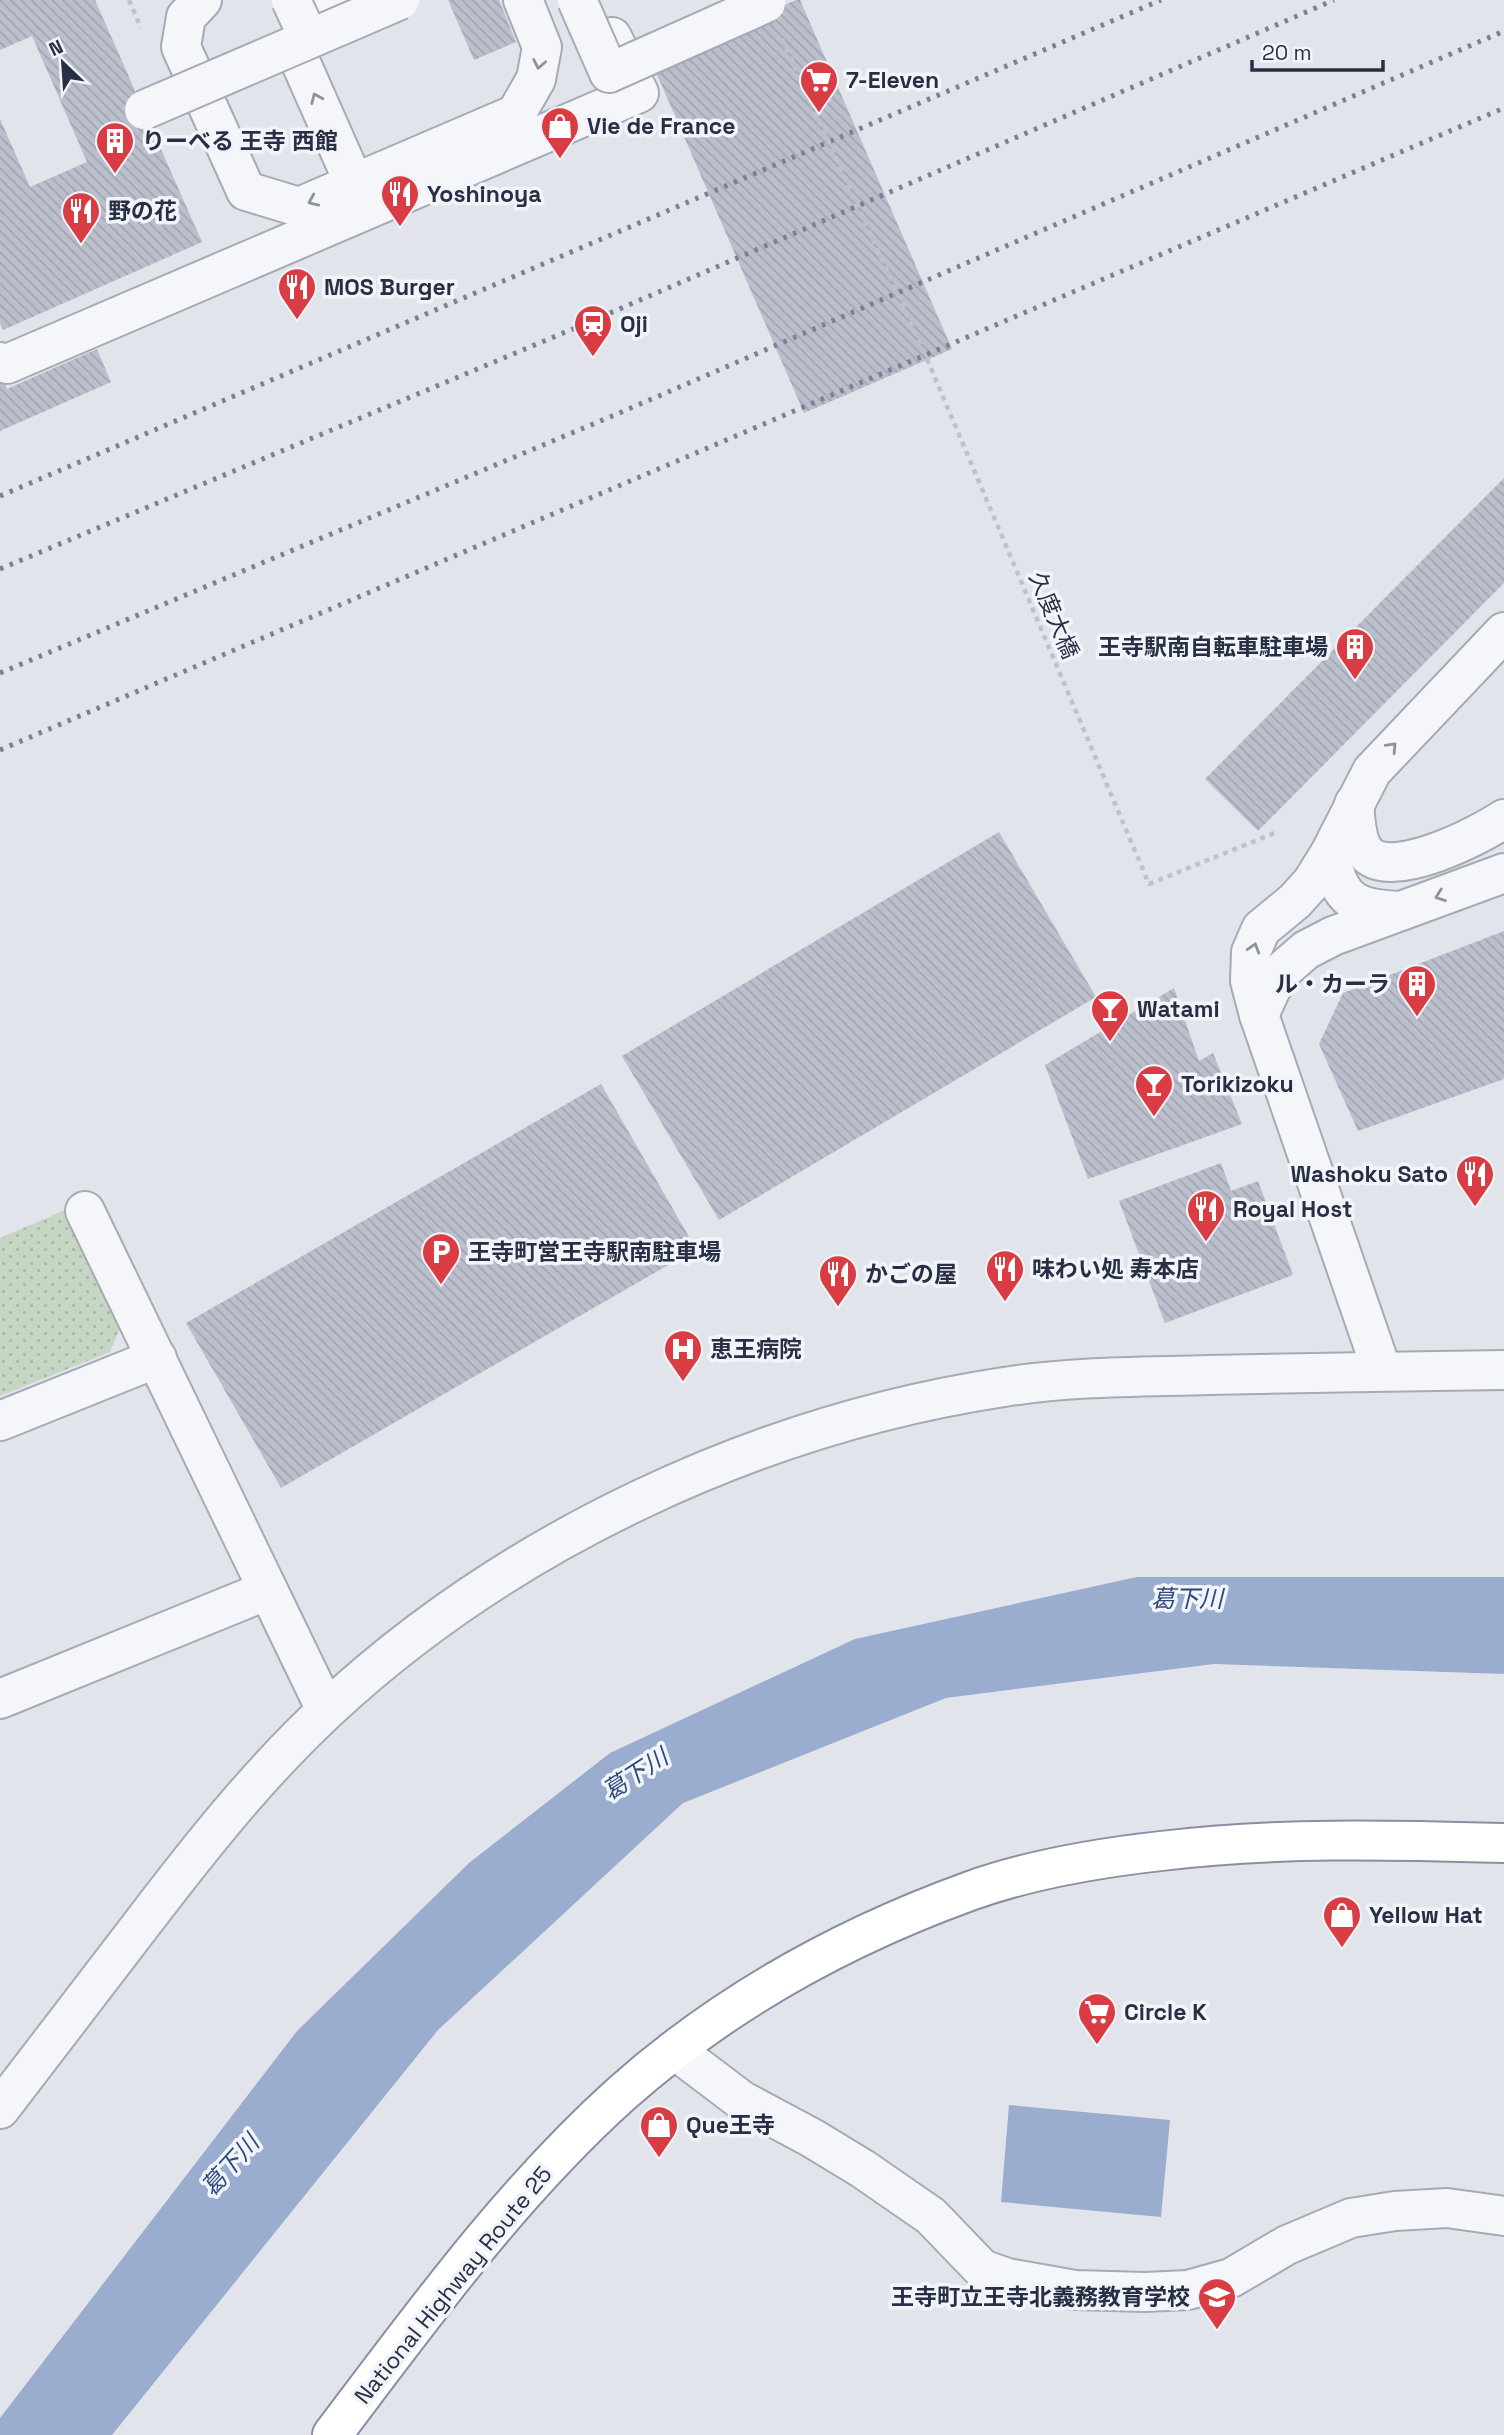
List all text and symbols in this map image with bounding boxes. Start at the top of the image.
north arrow [28,28,98,98]
scale bar [1252,28,1383,72]
text: N [45,34,67,62]
text: 20 m [1262,39,1312,66]
one-way arrow [532,58,547,70]
supermarket icon: 7-Eleven [798,59,840,114]
place label: 7-Eleven [846,65,939,95]
one-way arrow [311,93,325,105]
shop icon: Vie de France [539,105,581,160]
place label: Vie de France [587,111,736,141]
building icon: りーべる 王寺 西館 [94,120,136,175]
place label: りーべる 王寺 西館 [142,126,338,156]
restaurant icon: Yoshinoya [379,173,421,228]
place label: Yoshinoya [427,179,541,209]
restaurant icon: 野の花 [60,190,102,245]
one-way arrow [308,193,320,207]
place label: 野の花 [108,196,177,226]
restaurant icon: MOS Burger [276,266,318,321]
place label: MOS Burger [324,272,455,302]
station icon: Oji [572,303,614,358]
place label: Oji [620,309,648,339]
street label: 久度大橋 [1022,567,1086,663]
building icon: 王寺駅南自転車駐車場 [1334,626,1376,681]
place label: 王寺駅南自転車駐車場 [1098,632,1328,662]
one-way arrow [1384,742,1397,755]
one-way arrow [1434,888,1446,902]
one-way arrow [1246,943,1261,955]
building icon: ル・カーラ [1396,963,1438,1018]
place label: ル・カーラ [1275,969,1390,999]
bar icon: Watami [1089,988,1131,1043]
place label: Watami [1137,994,1220,1024]
bar icon: Torikizoku [1133,1063,1175,1118]
place label: Torikizoku [1181,1069,1294,1099]
restaurant icon: Washoku Sato [1454,1153,1496,1208]
place label: Washoku Sato [1290,1159,1448,1189]
restaurant icon: Royal Host [1185,1188,1227,1243]
place label: Royal Host [1233,1194,1353,1224]
parking icon: 王寺町営王寺駅南駐車場 [420,1231,462,1286]
place label: 王寺町営王寺駅南駐車場 [468,1237,721,1267]
restaurant icon: 味わい処 寿本店 [984,1248,1026,1303]
restaurant icon: かごの屋 [817,1253,859,1308]
place label: 味わい処 寿本店 [1032,1254,1199,1284]
place label: かごの屋 [865,1259,957,1289]
hospital icon: 恵王病院 [662,1328,704,1383]
place label: 恵王病院 [710,1334,802,1364]
water label: 葛下川 [1151,1583,1226,1614]
water label: 葛下川 [596,1740,676,1807]
shop icon: Yellow Hat [1321,1894,1363,1949]
place label: Yellow Hat [1369,1900,1483,1930]
supermarket icon: Circle K [1076,1991,1118,2046]
place label: Circle K [1124,1997,1207,2027]
shop icon: Que王寺 [638,2104,680,2159]
place label: Que王寺 [686,2110,775,2140]
water label: 葛下川 [194,2126,268,2202]
street label: National Highway Route 25 [348,2160,558,2410]
school or university icon: 王寺町立王寺北義務教育学校 [1196,2276,1238,2331]
place label: 王寺町立王寺北義務教育学校 [891,2282,1190,2312]

